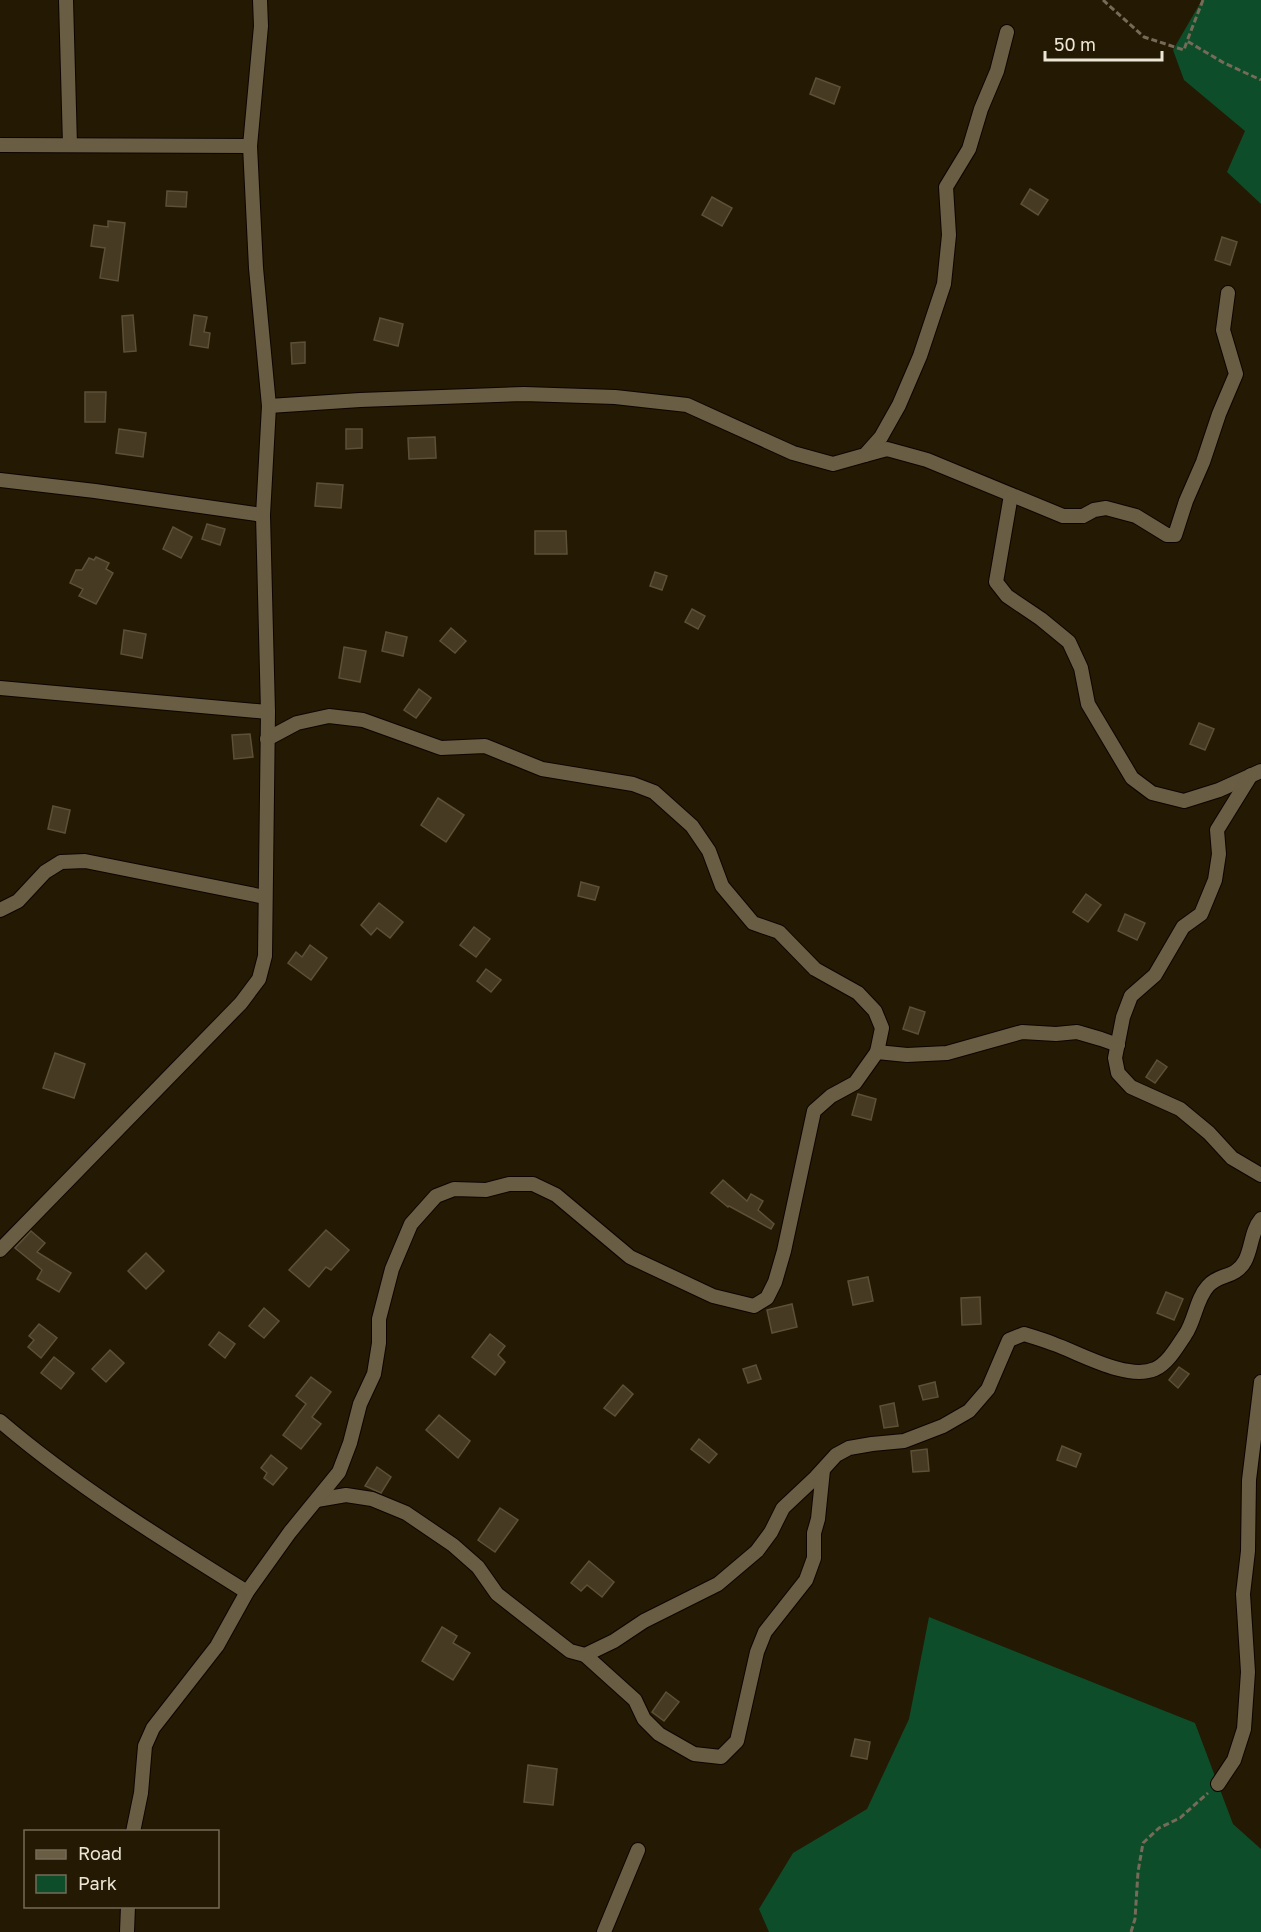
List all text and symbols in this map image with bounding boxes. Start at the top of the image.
scale bar [1045,24,1162,62]
text: 50 m [1054,33,1096,55]
legend [24,1830,219,1908]
text: Road [78,1842,122,1864]
text: Park [78,1872,117,1894]

